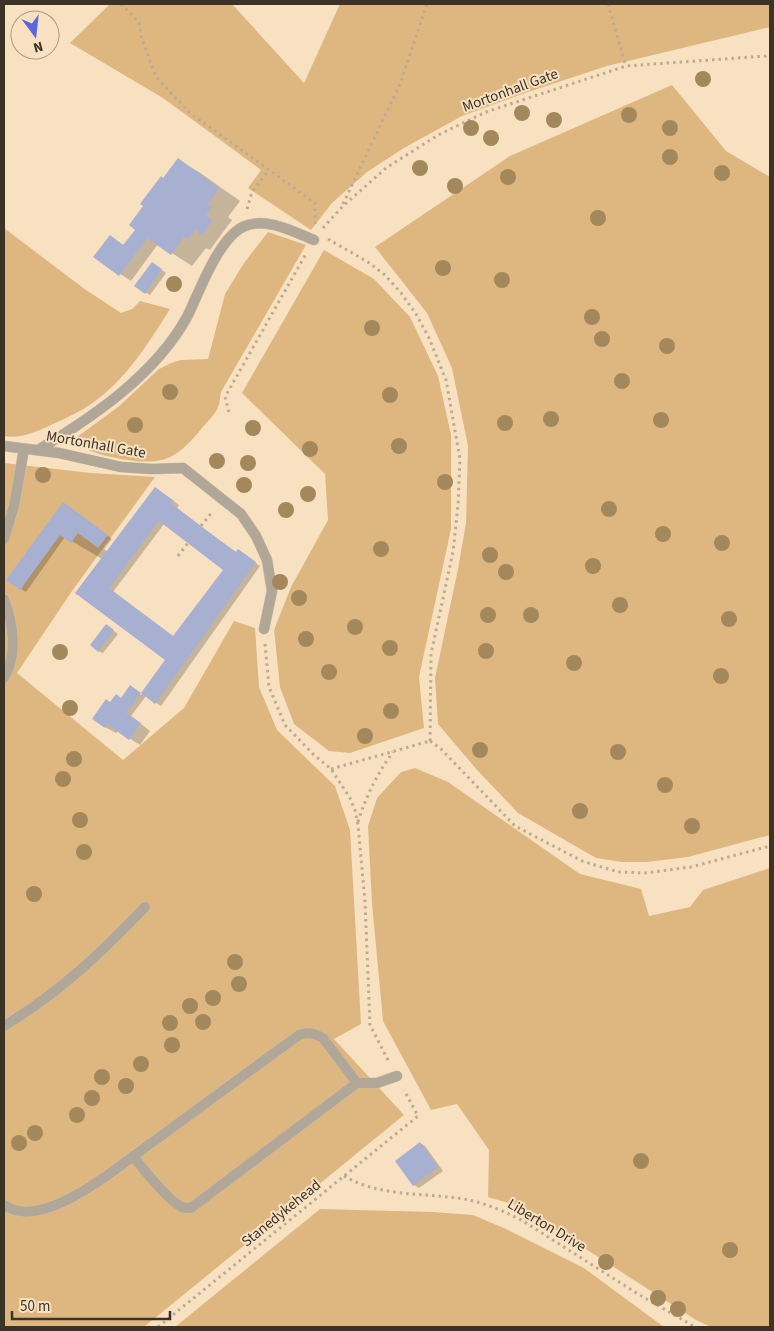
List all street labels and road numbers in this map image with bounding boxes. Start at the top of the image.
street label: Mortonhall Gate [459,63,561,118]
street label: Mortonhall Gate [44,425,147,464]
street label: Stanedykehead [237,1175,326,1252]
street label: Liberton Drive [503,1194,590,1257]

